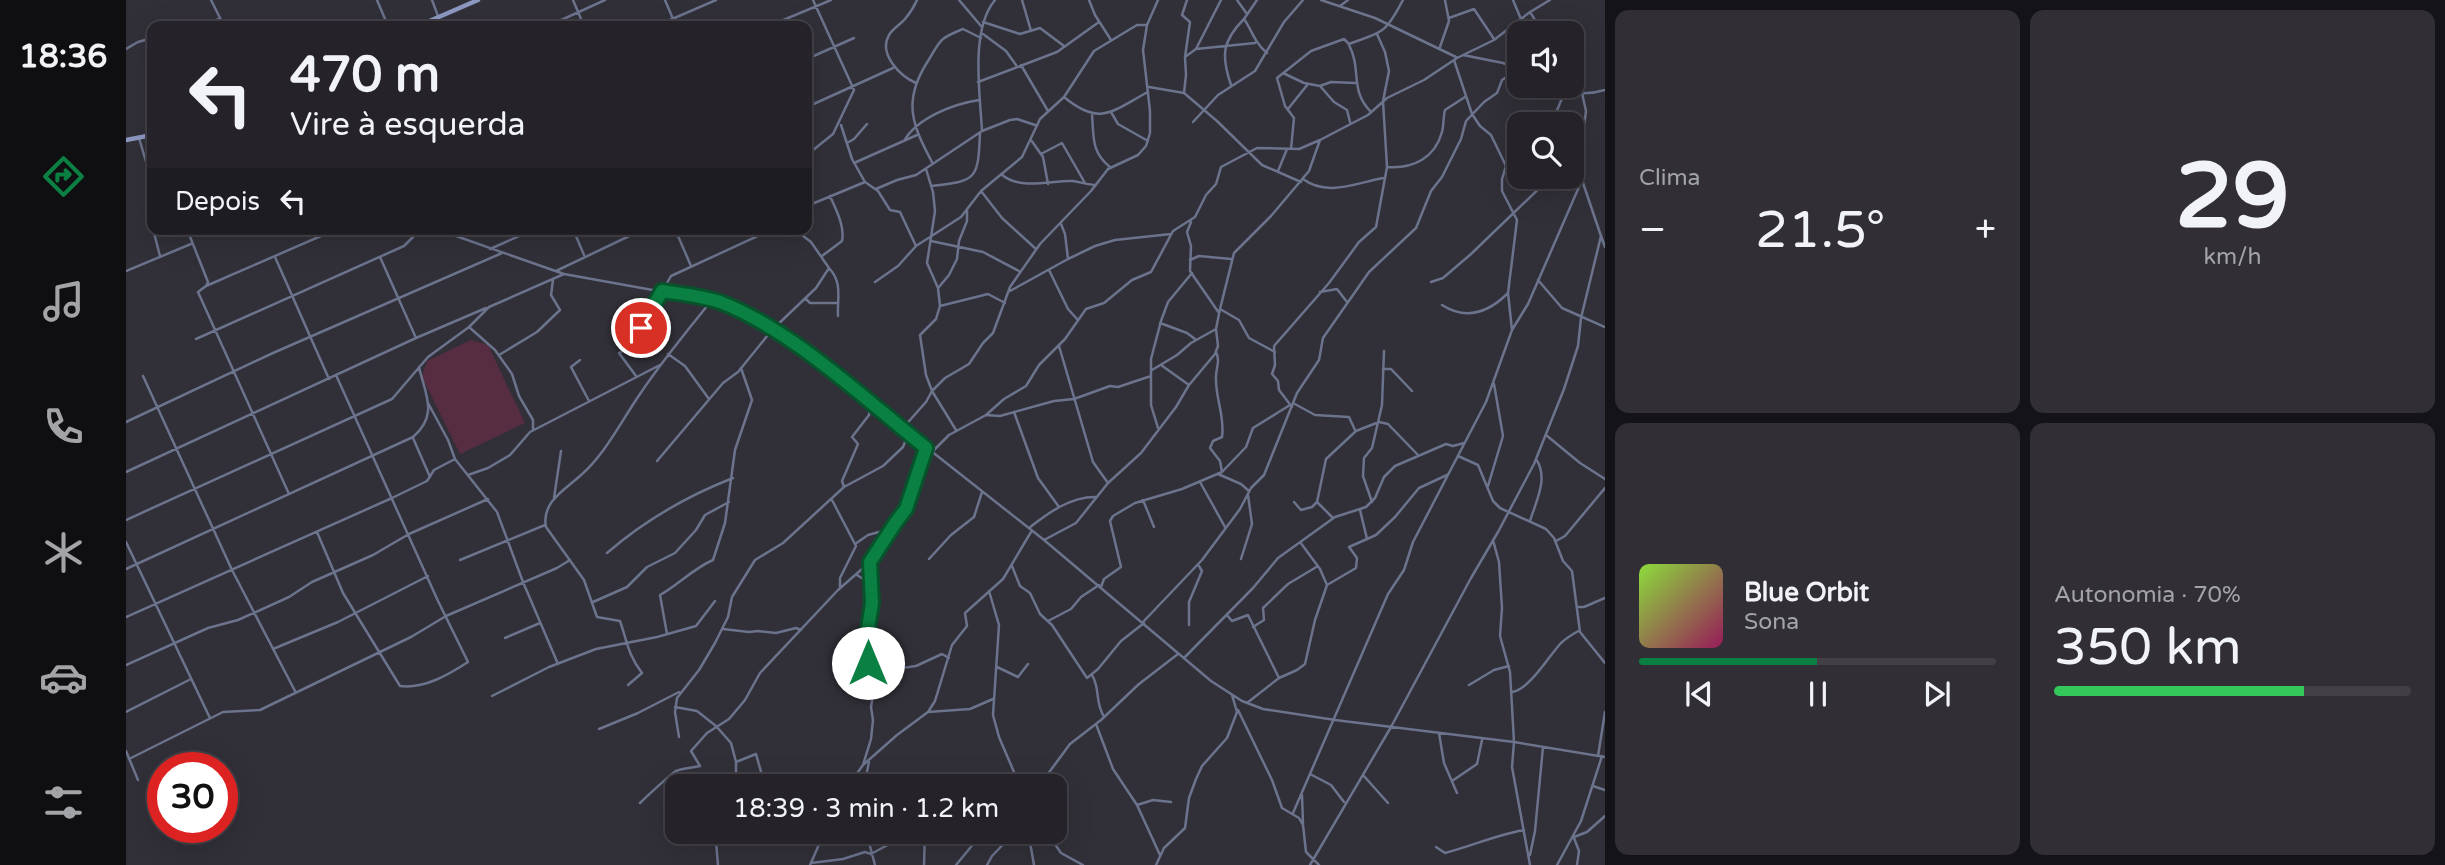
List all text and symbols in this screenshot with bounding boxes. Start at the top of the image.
map controls [1507,21,1584,189]
button: sound [1507,21,1584,98]
text: 18:36 [19,38,107,76]
text: 470 m [290,46,440,105]
icon: left [175,49,266,140]
text: Vire à esquerda [290,106,526,144]
button: search [1507,112,1584,189]
text: 29 [2175,142,2290,252]
icon: directions [39,152,88,201]
text: Clima [1639,164,1700,192]
icon: left [274,182,312,220]
text: Depois [175,186,260,217]
text: 21.5° [1755,199,1885,262]
text: − [1639,207,1666,253]
text: + [1975,207,1996,253]
text: km/h [2204,243,2261,271]
icon: music [39,277,88,326]
pin [611,298,671,358]
icon: arrive [622,309,660,347]
icon: phone [39,402,88,451]
icon: climate [39,528,88,577]
text: Blue Orbit [1744,577,1869,608]
text: Autonomia · 70% [2054,581,2241,609]
text: Sona [1744,608,1799,636]
text: 350 km [2054,616,2242,679]
position arrow [831,626,905,700]
icon: car [39,653,88,702]
icon: previous [1680,675,1718,713]
icon: pause [1799,675,1837,713]
icon: next [1918,675,1956,713]
speed limit sign: 30 [147,752,238,843]
icon: filters [39,778,88,827]
text: 18:39 · 3 min · 1.2 km [733,793,999,824]

